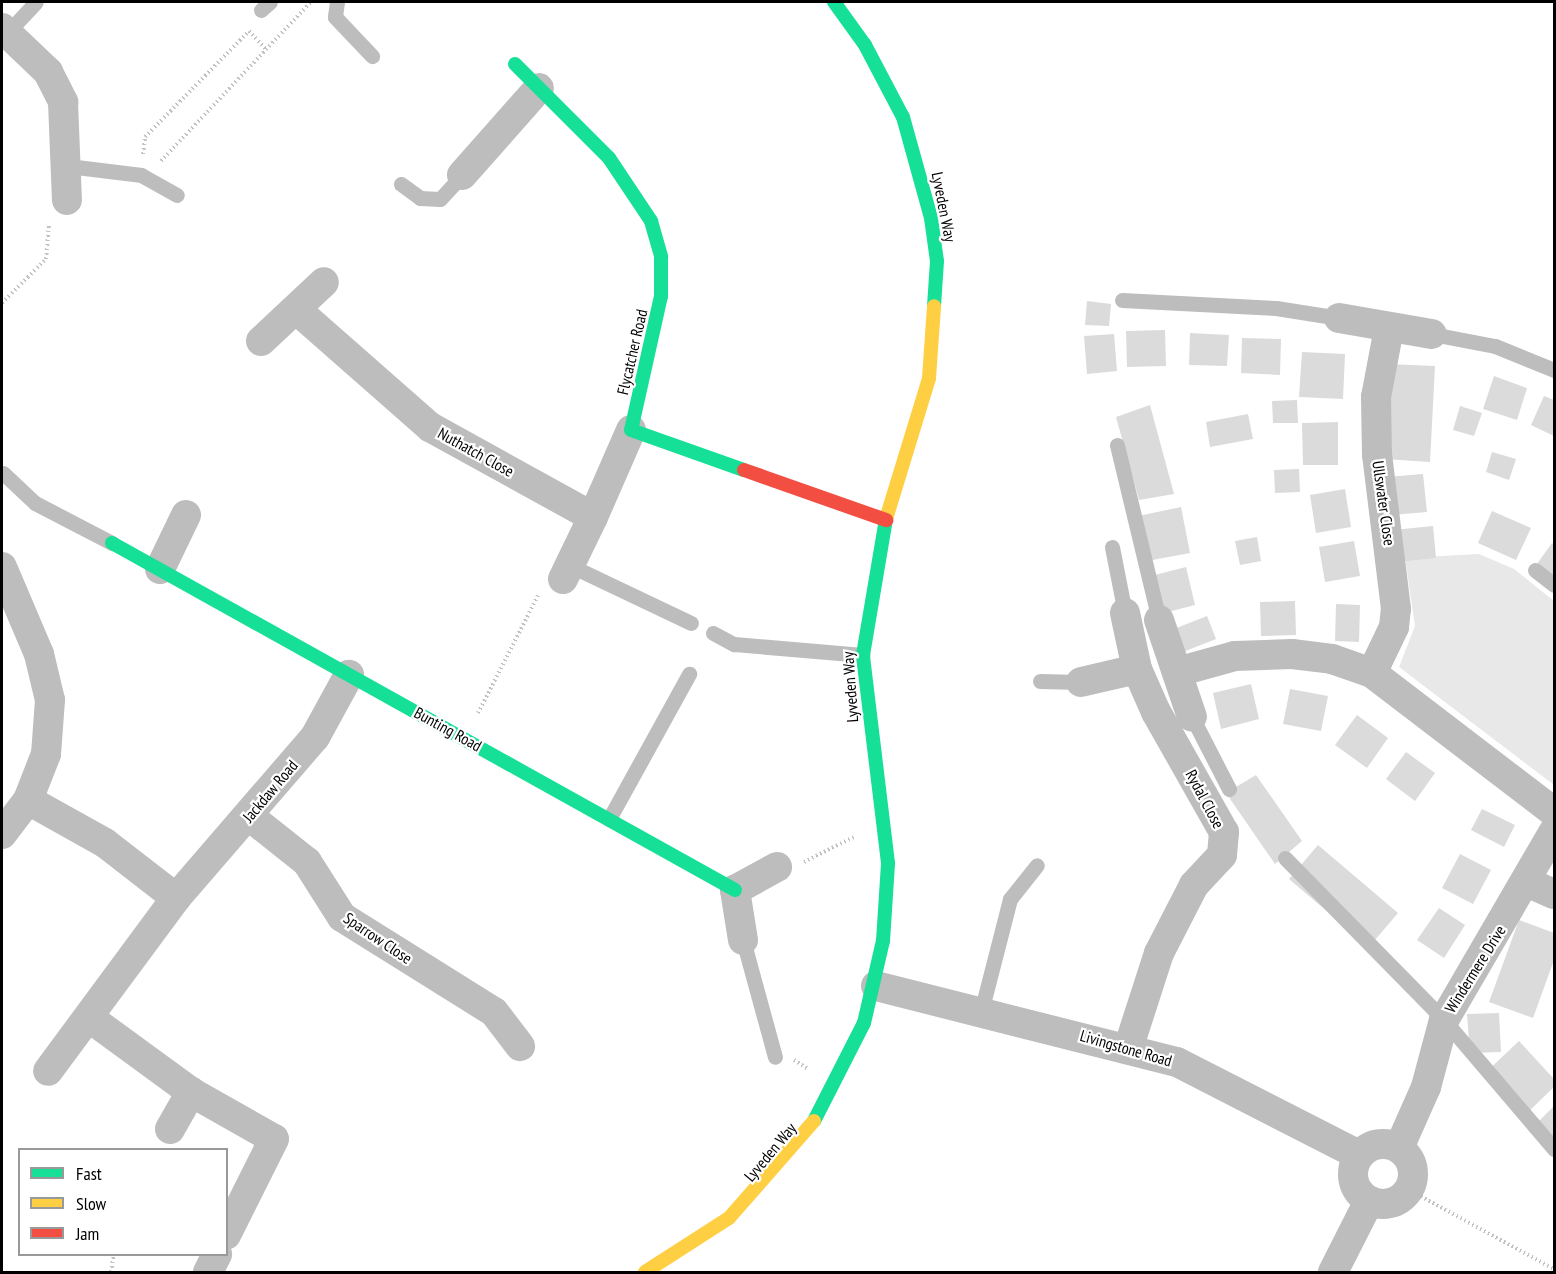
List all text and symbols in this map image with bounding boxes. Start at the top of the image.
street label: Lyveden Way [928,170,960,244]
street label: Flycatcher Road [613,307,651,397]
street label: Nuthatch Close [435,423,517,481]
street label: Ullswater Close [1369,459,1399,547]
street label: Lyveden Way [838,651,862,723]
street label: Bunting Road [411,703,485,755]
street label: Jackdaw Road [238,756,302,826]
street label: Rydal Close [1182,766,1228,832]
street label: Sparrow Close [340,908,416,968]
street label: Windermere Drive [1440,922,1510,1016]
street label: Livingstone Road [1078,1026,1174,1070]
street label: Lyveden Way [740,1119,800,1185]
legend [18,1148,228,1256]
text: Fast [76,1162,102,1185]
text: Slow [76,1192,106,1215]
text: Jam [76,1222,99,1245]

